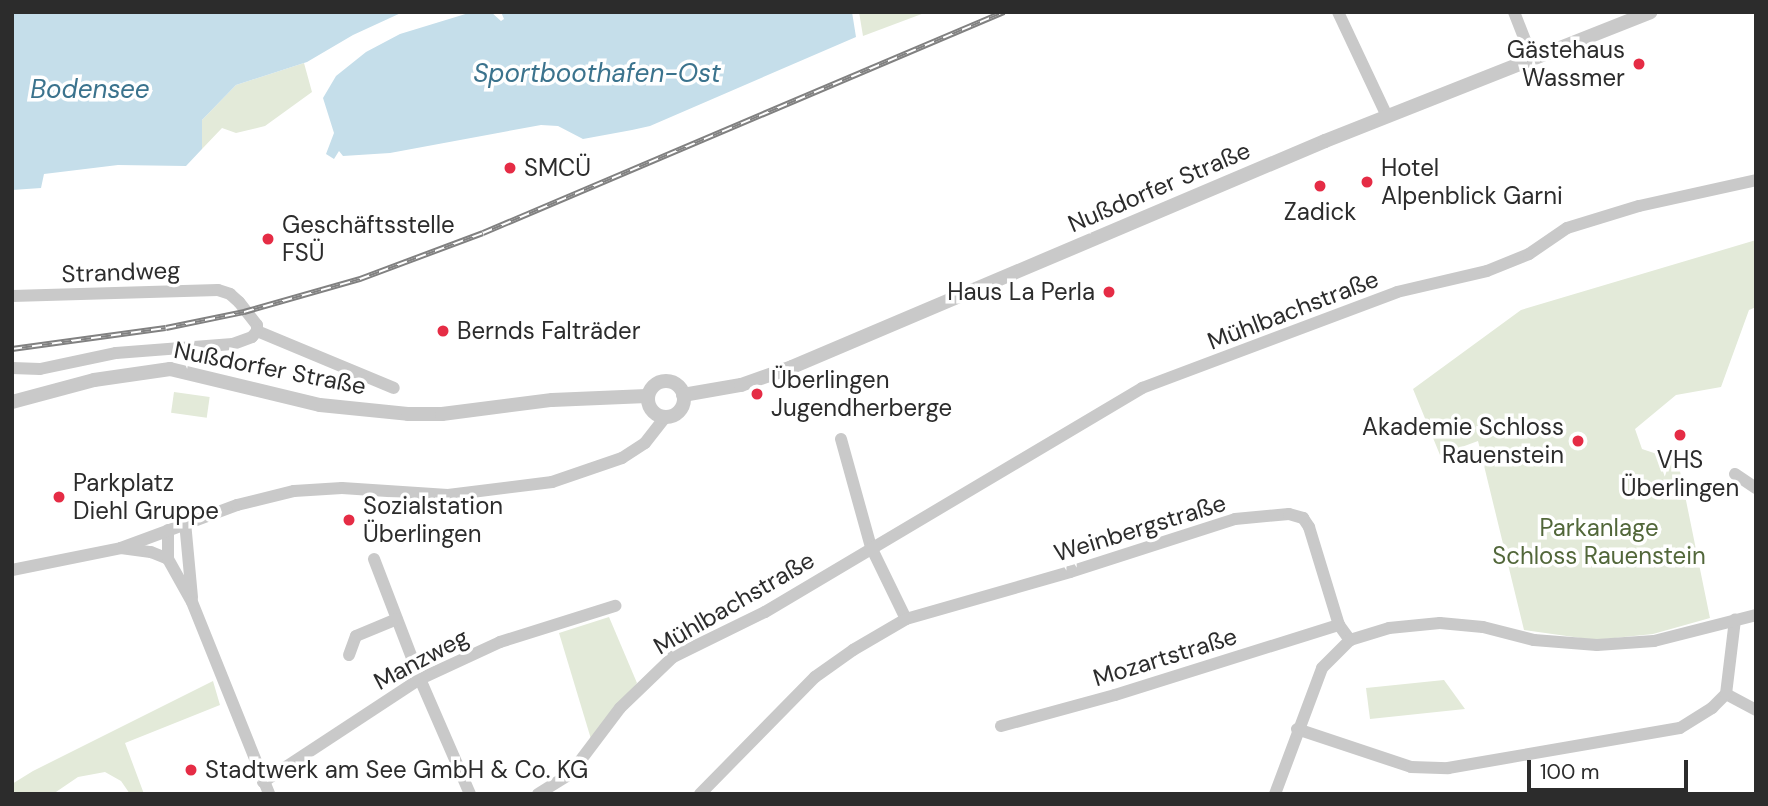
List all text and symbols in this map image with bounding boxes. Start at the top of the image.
place label: Gästehaus Wassmer [1507,36,1625,92]
marker: Gästehaus Wassmer [1631,56,1647,72]
water label: Sportboothafen-Ost [473,58,721,90]
water label: Bodensee [30,74,150,106]
street label: Nußdorfer Straße [1064,136,1254,238]
place label: SMCÜ [524,154,591,182]
place label: Hotel Alpenblick Garni [1381,154,1563,210]
marker: SMCÜ [502,160,518,176]
marker: Hotel Alpenblick Garni [1359,174,1375,190]
marker: Zadick [1312,178,1328,194]
place label: Zadick [1284,198,1356,226]
place label: Geschäftsstelle FSÜ [282,211,455,267]
marker: Geschäftsstelle FSÜ [260,231,276,247]
street label: Strandweg [61,256,181,288]
street label: Mühlbachstraße [1203,264,1383,356]
place label: Haus La Perla [947,278,1095,306]
marker: Haus La Perla [1101,284,1117,300]
place label: Bernds Falträder [457,317,641,345]
marker: Bernds Falträder [435,323,451,339]
street label: Nußdorfer Straße [172,335,368,401]
place label: Überlingen Jugendherberge [771,366,952,422]
marker: Überlingen Jugendherberge [749,386,765,402]
place label: Akademie Schloss Rauenstein [1362,413,1564,469]
marker: VHS Überlingen [1672,427,1688,443]
marker: Akademie Schloss Rauenstein [1570,433,1586,449]
place label: VHS Überlingen [1621,446,1739,502]
place label: Parkplatz Diehl Gruppe [73,469,219,525]
street label: Weinbergstraße [1051,488,1229,568]
marker: Parkplatz Diehl Gruppe [51,489,67,505]
place label: Sozialstation Überlingen [363,492,503,548]
marker: Sozialstation Überlingen [341,512,357,528]
park label: Parkanlage Schloss Rauenstein [1492,514,1706,570]
street label: Mühlbachstraße [649,545,819,661]
street label: Mozartstraße [1090,621,1240,693]
street label: Manzweg [369,622,473,696]
scale bar [1530,746,1691,790]
place label: Stadtwerk am See GmbH & Co. KG [205,756,588,784]
text: 100 m [1540,758,1600,786]
marker: Stadtwerk am See GmbH & Co. KG [183,762,199,778]

